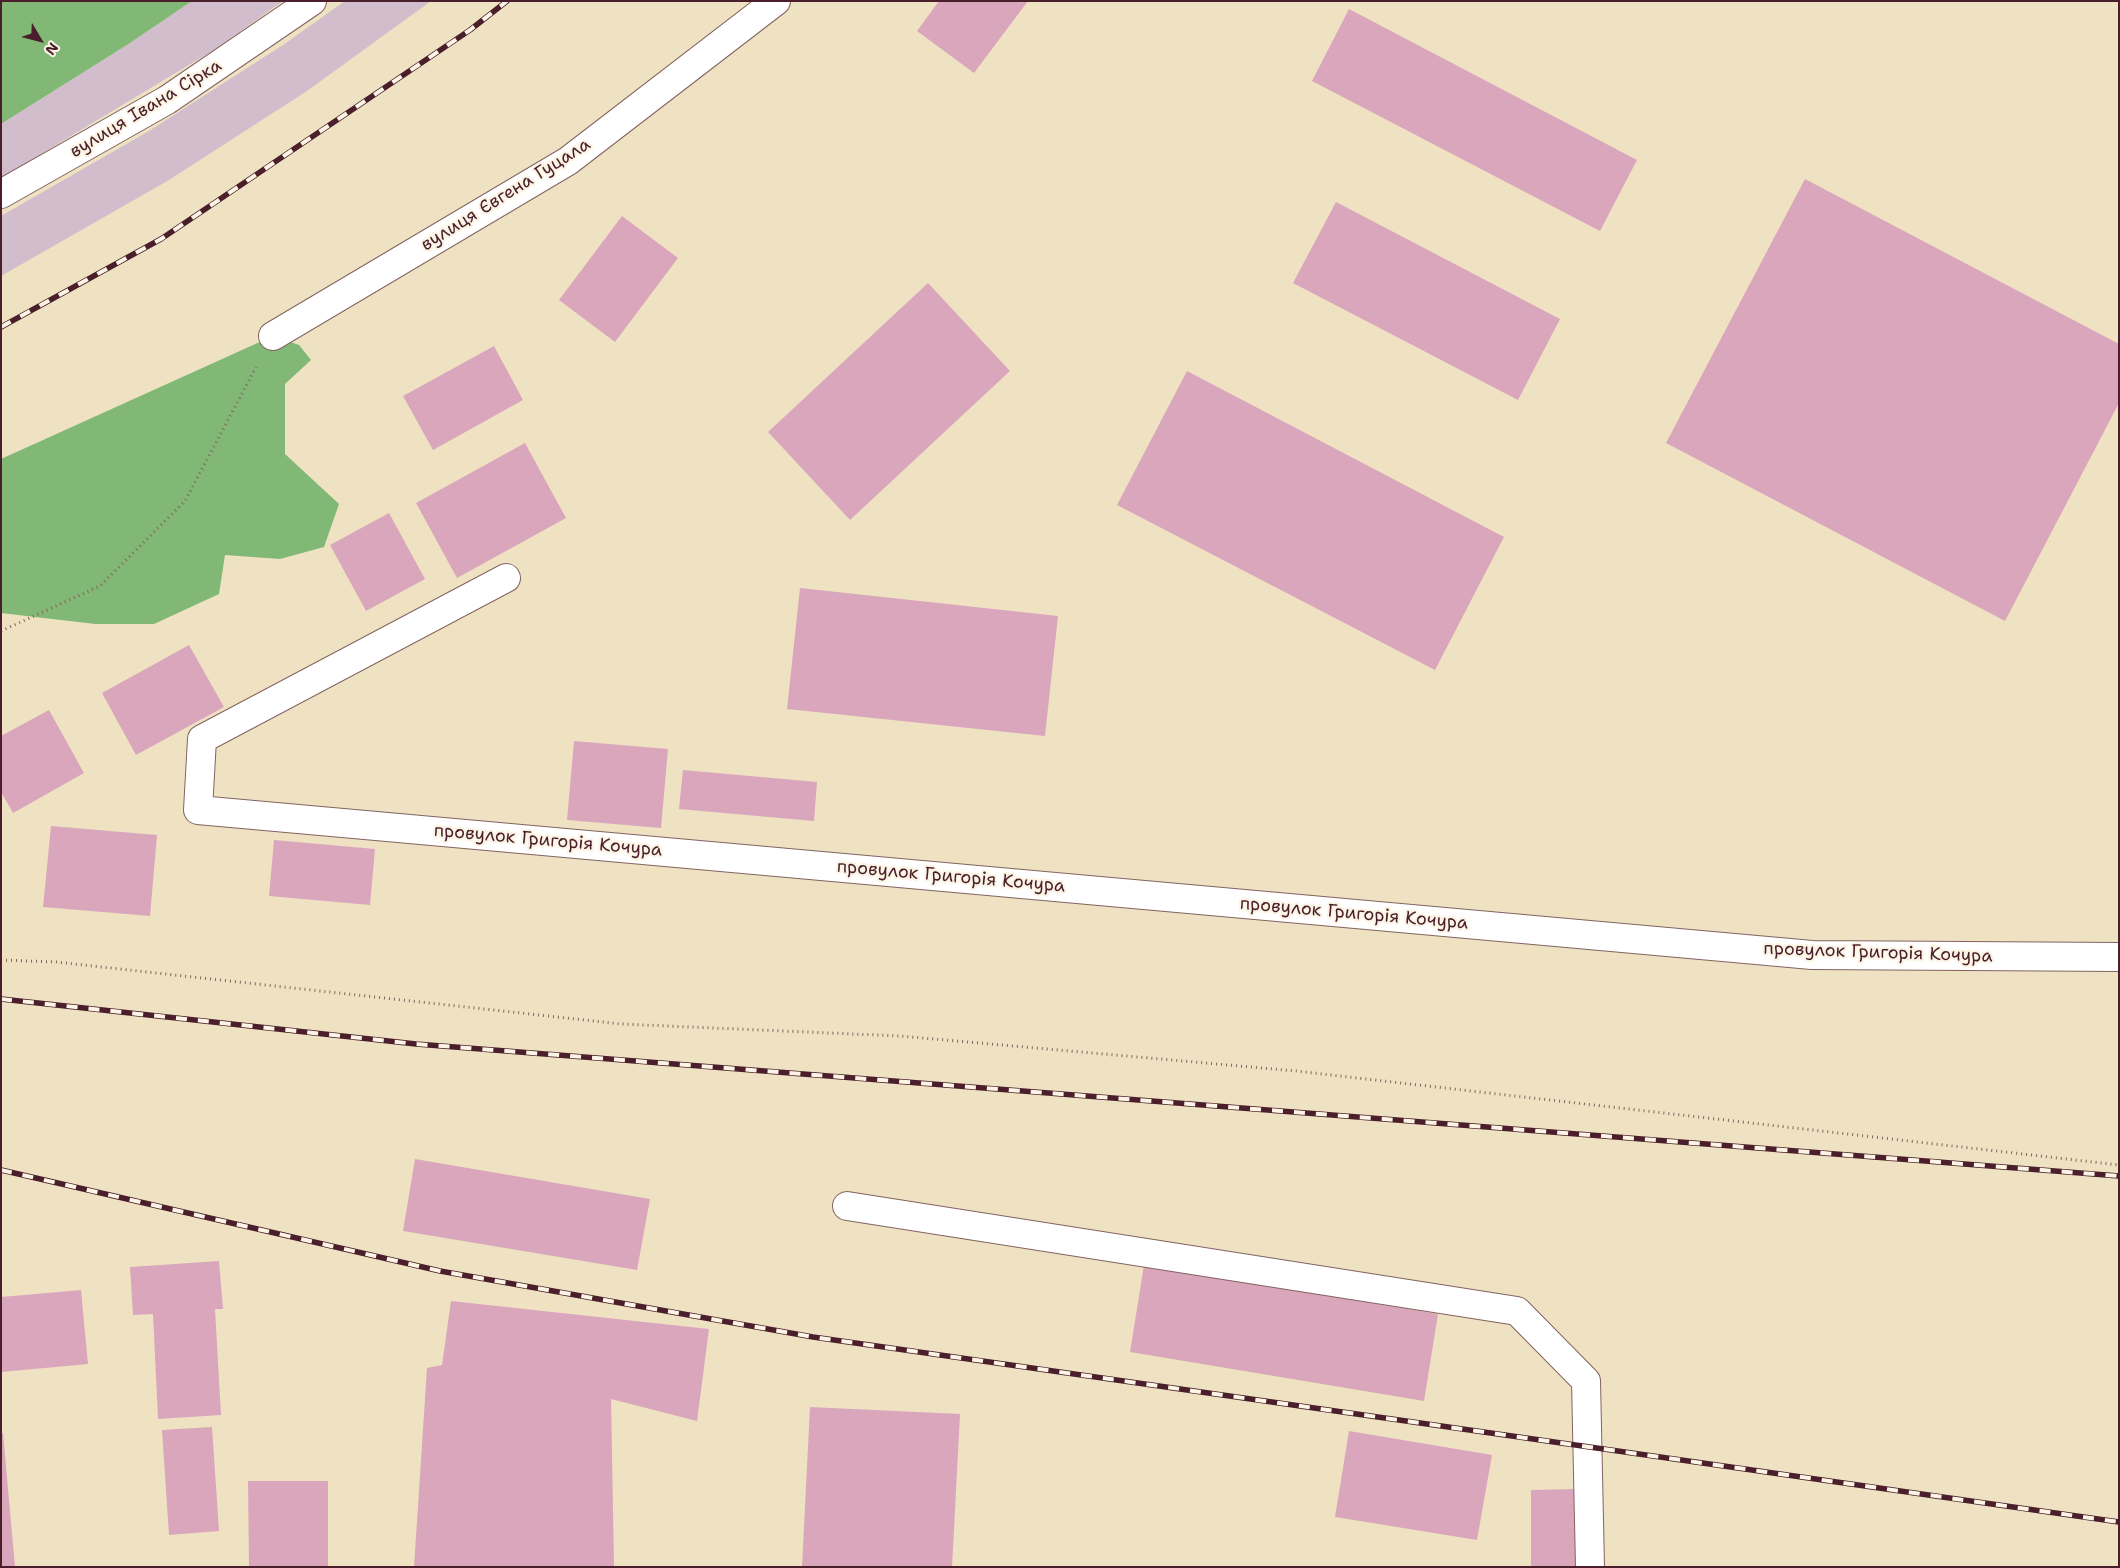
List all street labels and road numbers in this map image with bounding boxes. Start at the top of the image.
street label: вулиця Івана Сірка [66,55,226,163]
street label: вулиця Євгена Гуцала [417,134,595,256]
street label: провулок Григорія Кочура [433,820,663,862]
street label: провулок Григорія Кочура [836,856,1066,898]
street label: провулок Григорія Кочура [1239,893,1469,935]
street label: провулок Григорія Кочура [1763,938,1993,968]

